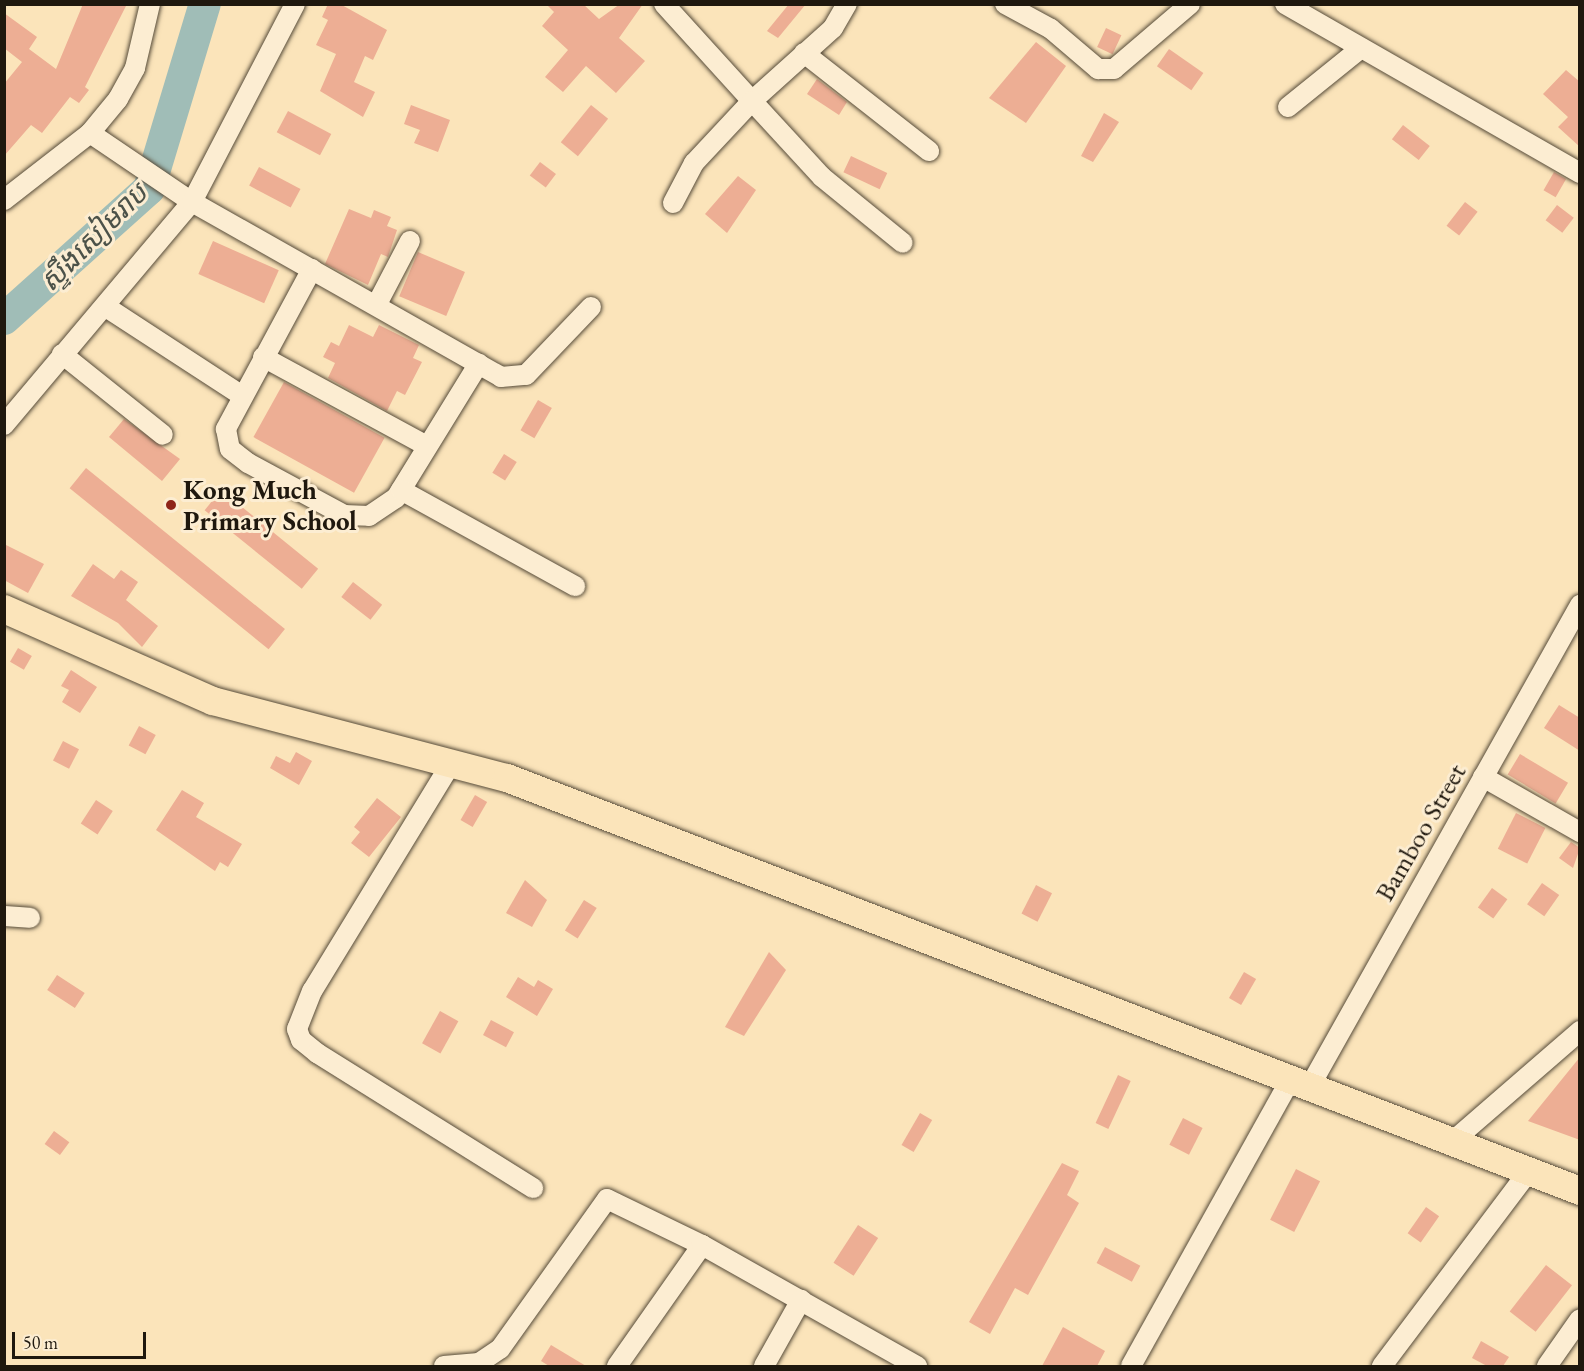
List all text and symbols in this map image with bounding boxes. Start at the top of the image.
water label: ស្ទឹងសៀមរាប [32,176,154,298]
place label: Kong Much Primary School [183,473,357,536]
marker: Kong Much Primary School [164,498,178,512]
street label: Bamboo Street [1368,758,1472,906]
scale bar [15,1320,148,1358]
text: 50 m [23,1331,58,1354]

